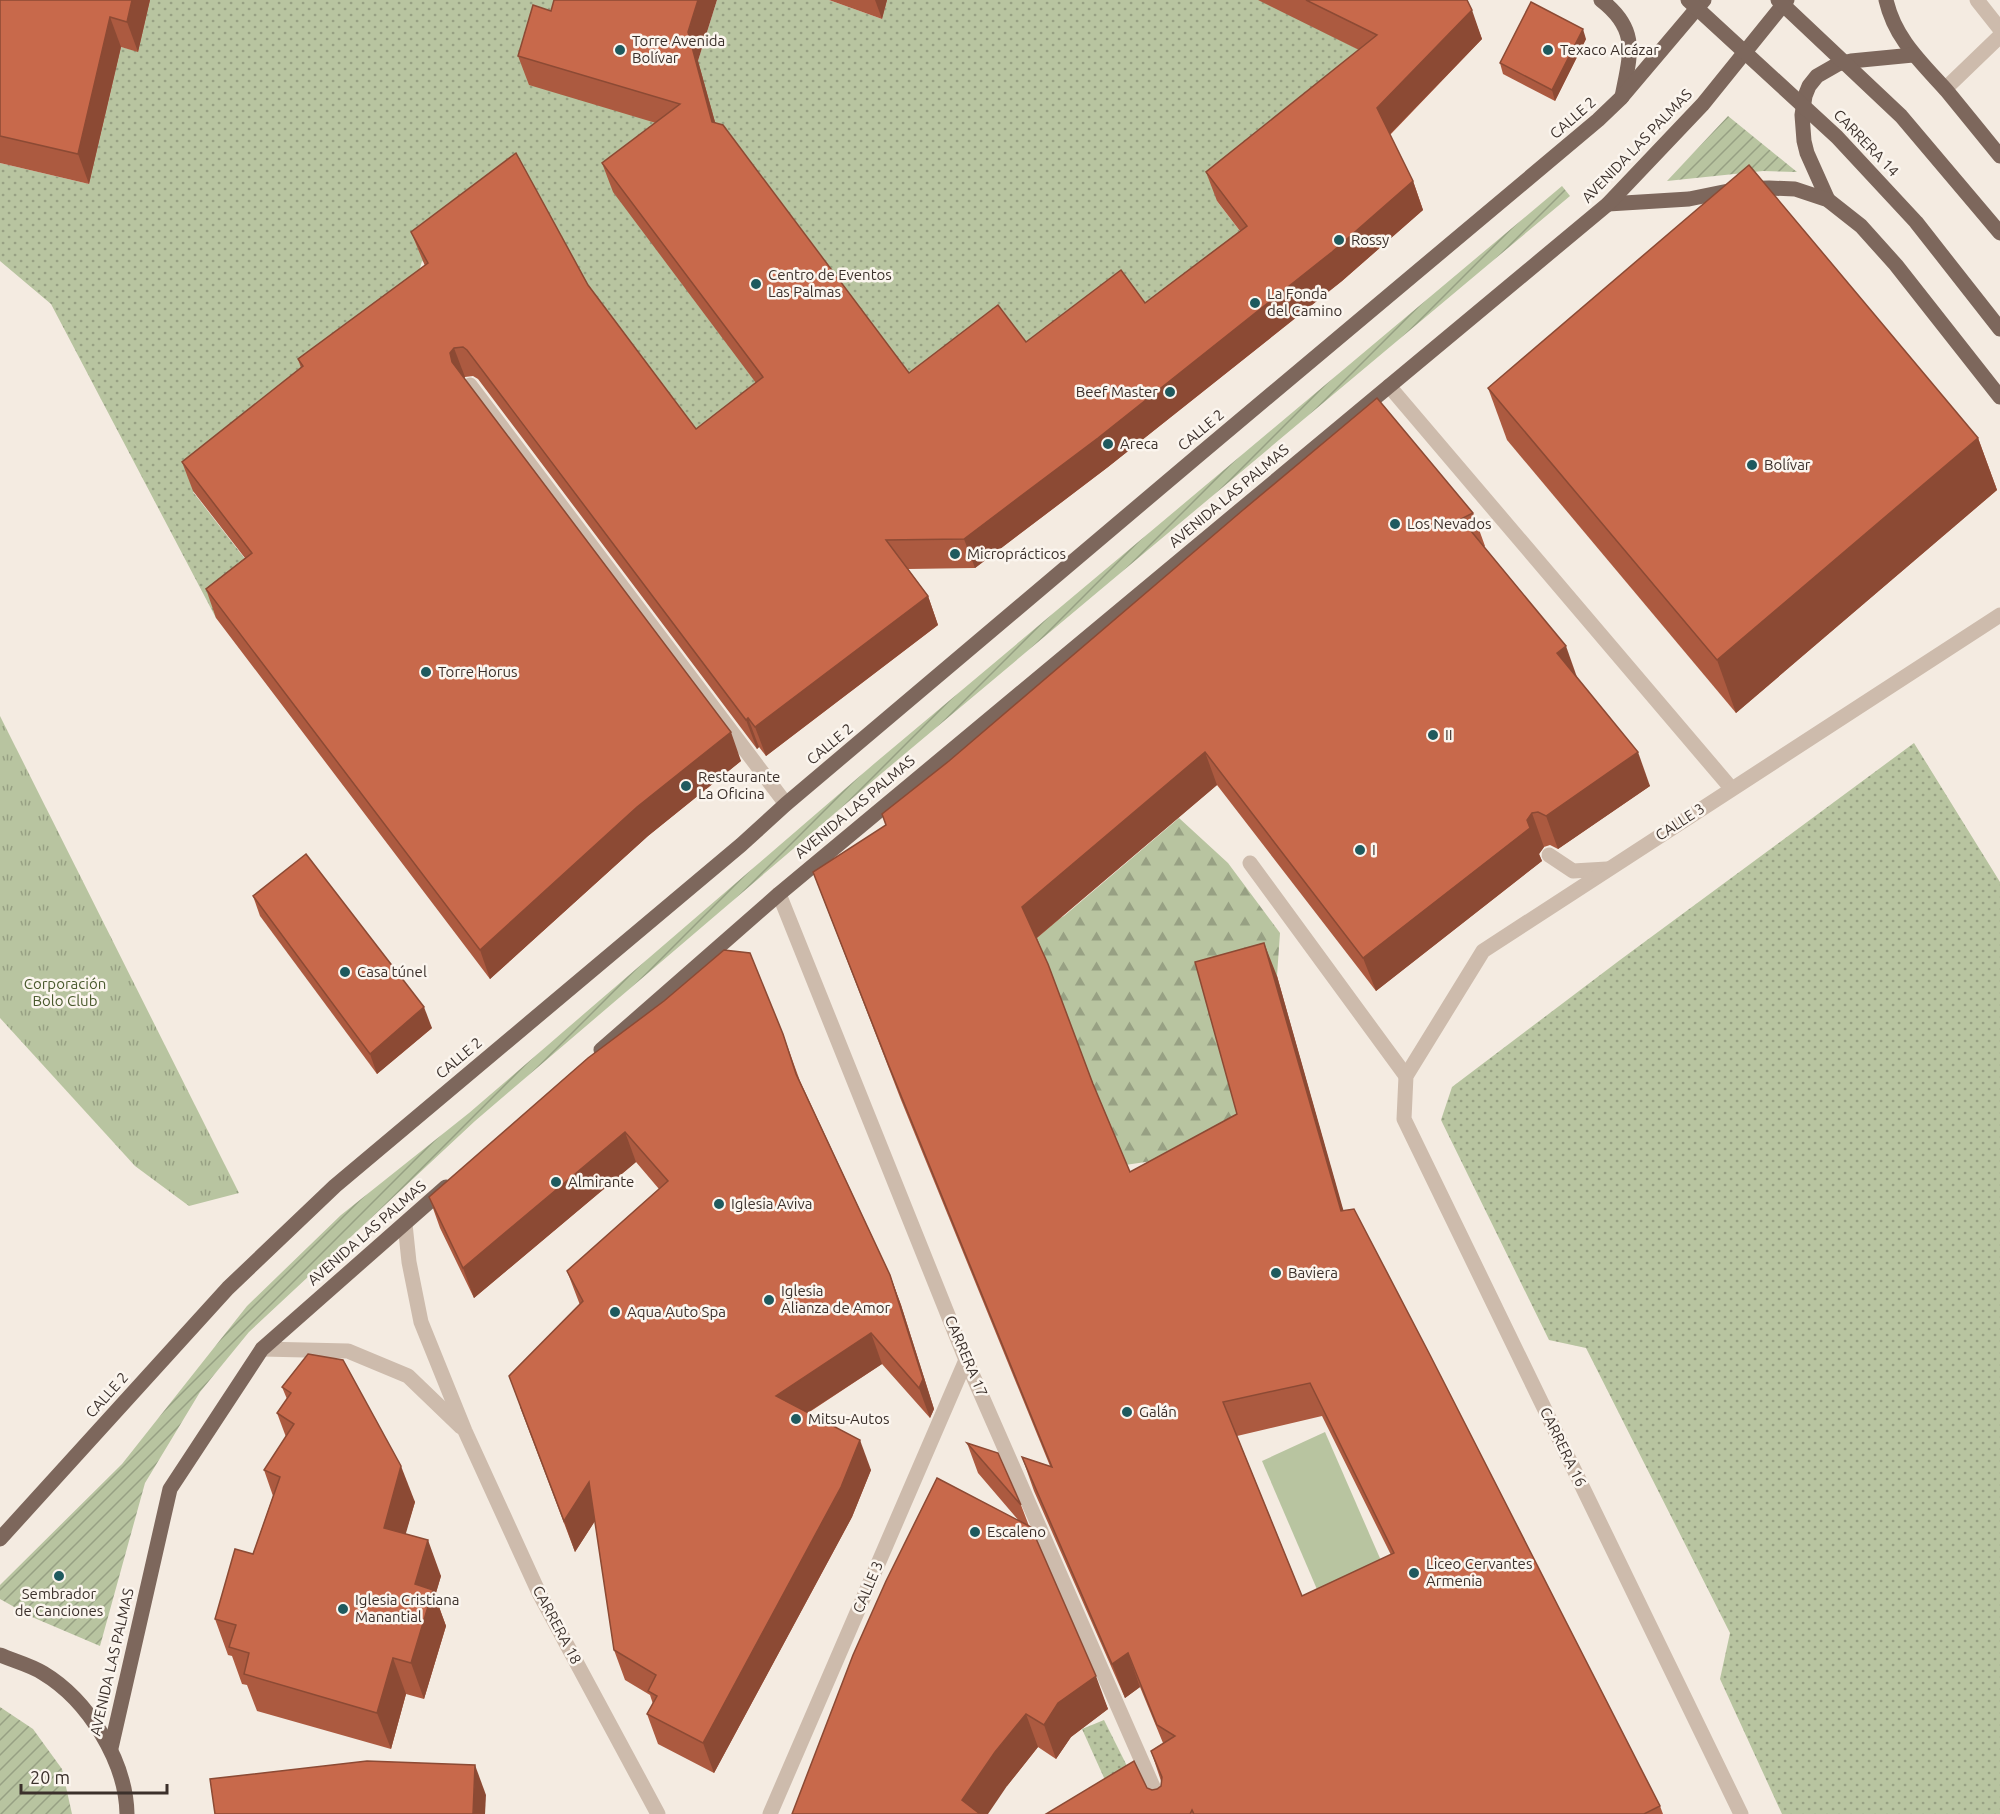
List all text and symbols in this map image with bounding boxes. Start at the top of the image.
place label: Torre Avenida Bolívar [632,32,725,66]
place label: Texaco Alcázar [1560,41,1659,58]
marker: Torre Avenida Bolívar [613,43,627,57]
marker: Texaco Alcázar [1541,43,1555,57]
street label: AVENIDA LAS PALMAS [1578,85,1695,206]
street label: CALLE 2 [1546,93,1599,142]
street label: CARRERA 14 [1830,106,1902,180]
place label: Rossy [1351,231,1389,248]
marker: Rossy [1332,233,1346,247]
place label: Centro de Eventos Las Palmas [768,266,892,300]
marker: Centro de Eventos Las Palmas [749,277,763,291]
place label: La Fonda del Camino [1267,285,1342,319]
marker: La Fonda del Camino [1248,296,1262,310]
place label: Beef Master [1076,383,1158,400]
marker: Beef Master [1163,385,1177,399]
street label: CALLE 2 [1174,405,1227,454]
place label: Areca [1120,435,1158,452]
marker: Areca [1101,437,1115,451]
street label: AVENIDA LAS PALMAS [1165,440,1292,551]
place label: Bolívar [1764,456,1811,473]
marker: Bolívar [1745,458,1759,472]
place label: Los Nevados [1407,515,1491,532]
marker: Los Nevados [1388,517,1402,531]
place label: Microprácticos [967,545,1066,562]
marker: Microprácticos [948,547,962,561]
place label: Torre Horus [438,663,517,680]
marker: Torre Horus [419,665,433,679]
street label: CALLE 2 [803,719,856,768]
place label: II [1445,726,1453,743]
marker: II [1426,728,1440,742]
street label: AVENIDA LAS PALMAS [791,751,918,862]
place label: Restaurante La Oficina [698,768,780,802]
marker: Restaurante La Oficina [679,779,693,793]
street label: CALLE 3 [1652,800,1707,844]
place label: I [1372,841,1376,858]
marker: I [1353,843,1367,857]
place label: Casa túnel [357,963,427,980]
marker: Casa túnel [338,965,352,979]
park label: Corporación Bolo Club [24,975,106,1009]
street label: CALLE 2 [432,1033,485,1082]
place label: Almirante [568,1173,634,1190]
marker: Almirante [549,1175,563,1189]
street label: AVENIDA LAS PALMAS [304,1177,429,1289]
place label: Iglesia Aviva [731,1195,812,1212]
marker: Iglesia Aviva [712,1197,726,1211]
place label: Baviera [1288,1264,1338,1281]
marker: Baviera [1269,1266,1283,1280]
place label: Iglesia Alianza de Amor [781,1282,891,1316]
marker: Iglesia Alianza de Amor [762,1293,776,1307]
place label: Aqua Auto Spa [627,1303,726,1320]
marker: Aqua Auto Spa [608,1305,622,1319]
street label: CARRERA 17 [942,1313,991,1399]
street label: CALLE 2 [82,1369,131,1421]
place label: Galán [1139,1403,1177,1420]
street label: CARRERA 16 [1537,1404,1590,1489]
marker: Galán [1120,1405,1134,1419]
place label: Mitsu-Autos [808,1410,889,1427]
marker: Mitsu-Autos [789,1412,803,1426]
place label: Escaleno [987,1523,1046,1540]
marker: Escaleno [968,1525,982,1539]
place label: Liceo Cervantes Armenia [1426,1555,1532,1589]
street label: CALLE 3 [849,1558,886,1615]
marker: Liceo Cervantes Armenia [1407,1566,1421,1580]
marker: Sembrador de Canciones [52,1569,66,1583]
street label: CARRERA 18 [530,1583,585,1667]
place label: Sembrador de Canciones [15,1585,103,1619]
street label: AVENIDA LAS PALMAS [86,1586,137,1737]
place label: Iglesia Cristiana Manantial [355,1591,460,1625]
marker: Iglesia Cristiana Manantial [336,1602,350,1616]
scale bar [21,1757,166,1795]
text: 20 m [30,1767,70,1787]

